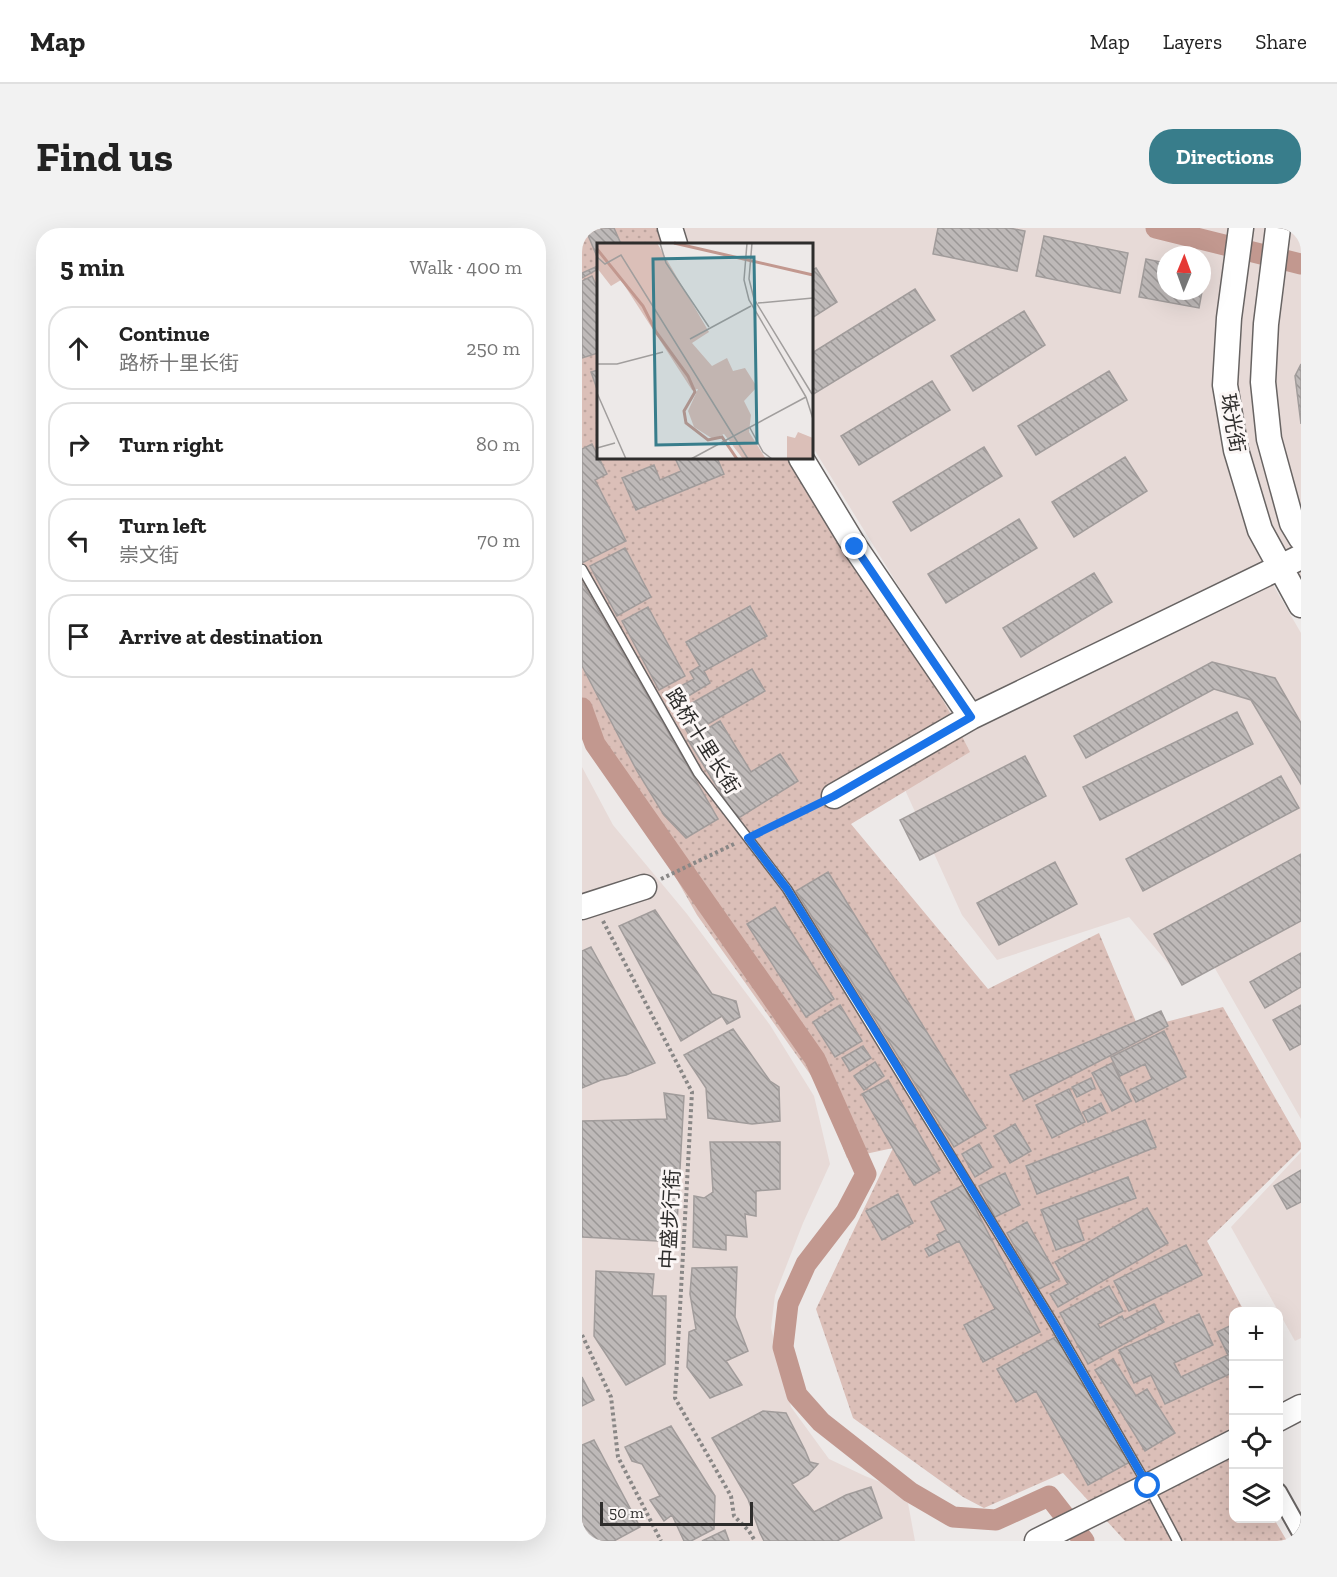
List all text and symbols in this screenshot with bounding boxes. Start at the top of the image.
text: Map [30,25,85,58]
text: Map [1090,29,1130,54]
text: Layers [1163,29,1222,54]
text: Share [1255,29,1307,54]
button: Directions [1149,129,1301,184]
text: Find us [36,131,173,182]
inset map [597,243,813,459]
north arrow [1157,246,1211,300]
text: 5 min [60,251,124,283]
text: Walk · 400 m [410,255,522,279]
text: Continue [119,320,210,347]
icon: ahead [62,332,95,365]
text: 250 m [466,336,520,360]
text: 路桥十里长街 [119,351,239,375]
street label: 珠光街 [1216,391,1250,455]
icon: right [62,428,95,461]
text: Turn right [119,431,223,458]
text: 80 m [476,432,520,456]
text: Turn left [119,512,206,539]
icon: left [62,524,95,557]
text: 70 m [477,528,520,552]
route end [841,533,867,559]
text: 崇文街 [119,543,179,567]
icon: arrive [62,620,95,653]
text: Arrive at destination [119,623,322,650]
street label: 路桥十里长街 [661,684,745,798]
street label: 中盛步行街 [655,1168,685,1270]
map controls [1229,1307,1283,1523]
button: + [1229,1307,1283,1361]
button: − [1229,1361,1283,1415]
button: locate [1229,1415,1283,1469]
button: layers [1229,1469,1283,1523]
route start [1134,1472,1160,1498]
scale bar [600,1499,753,1526]
text: 50 m [609,1503,644,1522]

